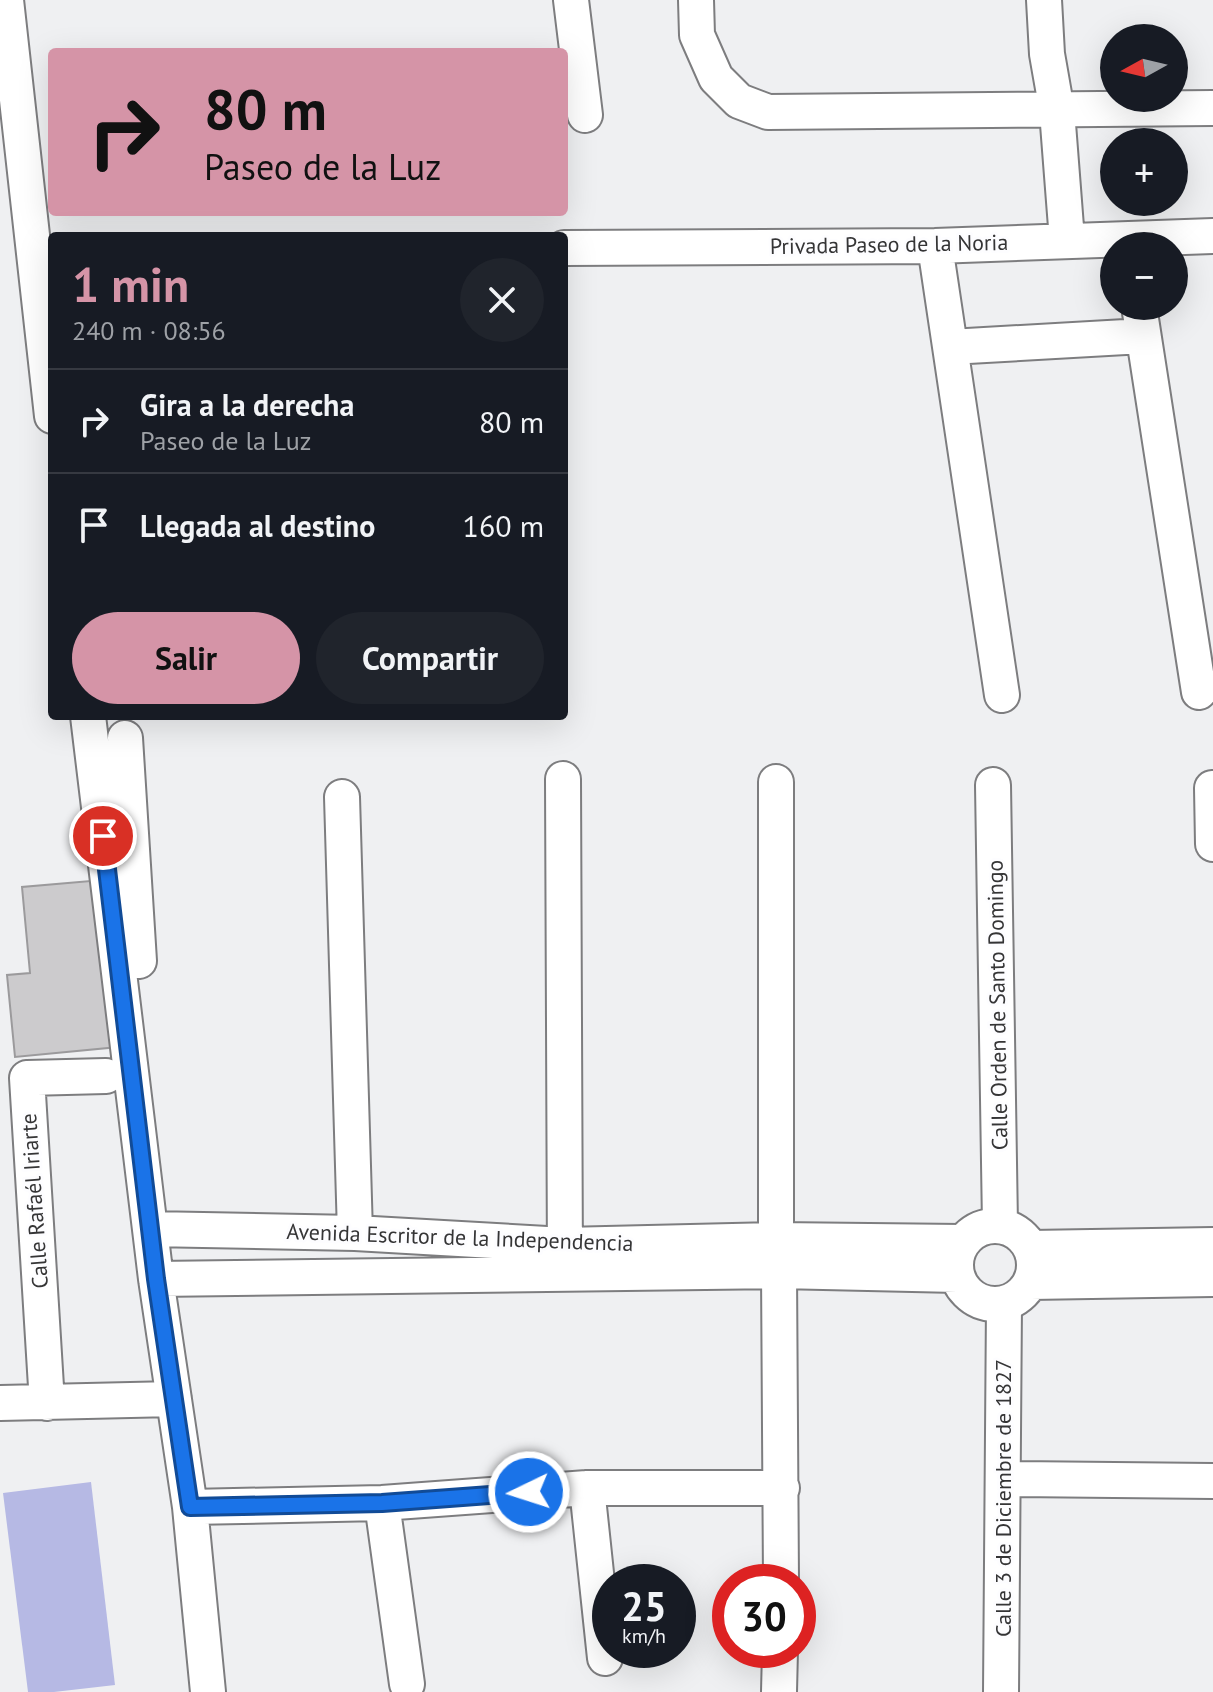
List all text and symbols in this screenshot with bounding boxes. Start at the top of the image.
north arrow [1100,24,1188,112]
map controls [1100,24,1188,320]
text: 80 m [204,73,327,145]
icon: right [72,80,176,184]
button: + [1100,128,1188,216]
text: Paseo de la Luz [204,143,441,190]
street label: Privada Paseo de la Noria [770,228,1008,260]
button: − [1100,232,1188,320]
text: 1 min [72,253,189,315]
button: close [460,258,544,342]
text: 240 m · 08:56 [72,314,226,347]
text: Gira a la derecha [140,385,354,424]
icon: right [72,399,116,443]
text: 80 m [479,402,544,441]
text: Paseo de la Luz [140,424,311,457]
icon: arrive [72,503,116,547]
text: Llegada al destino [140,506,375,545]
text: 160 m [463,506,544,545]
button: Salir [72,612,300,704]
button: Compartir [316,612,544,704]
pin [69,802,137,870]
icon: arrive [81,814,125,858]
street label: Calle Orden de Santo Domingo [980,860,1014,1150]
street label: Calle Rafaél Iriarte [14,1113,54,1289]
street label: Avenida Escritor de la Independencia [286,1217,634,1257]
street label: Calle 3 de Diciembre de 1827 [989,1359,1017,1637]
position arrow [487,1450,571,1534]
speed limit sign: 30 [712,1564,816,1668]
text: 25 [621,1580,667,1632]
text: km/h [622,1623,666,1649]

